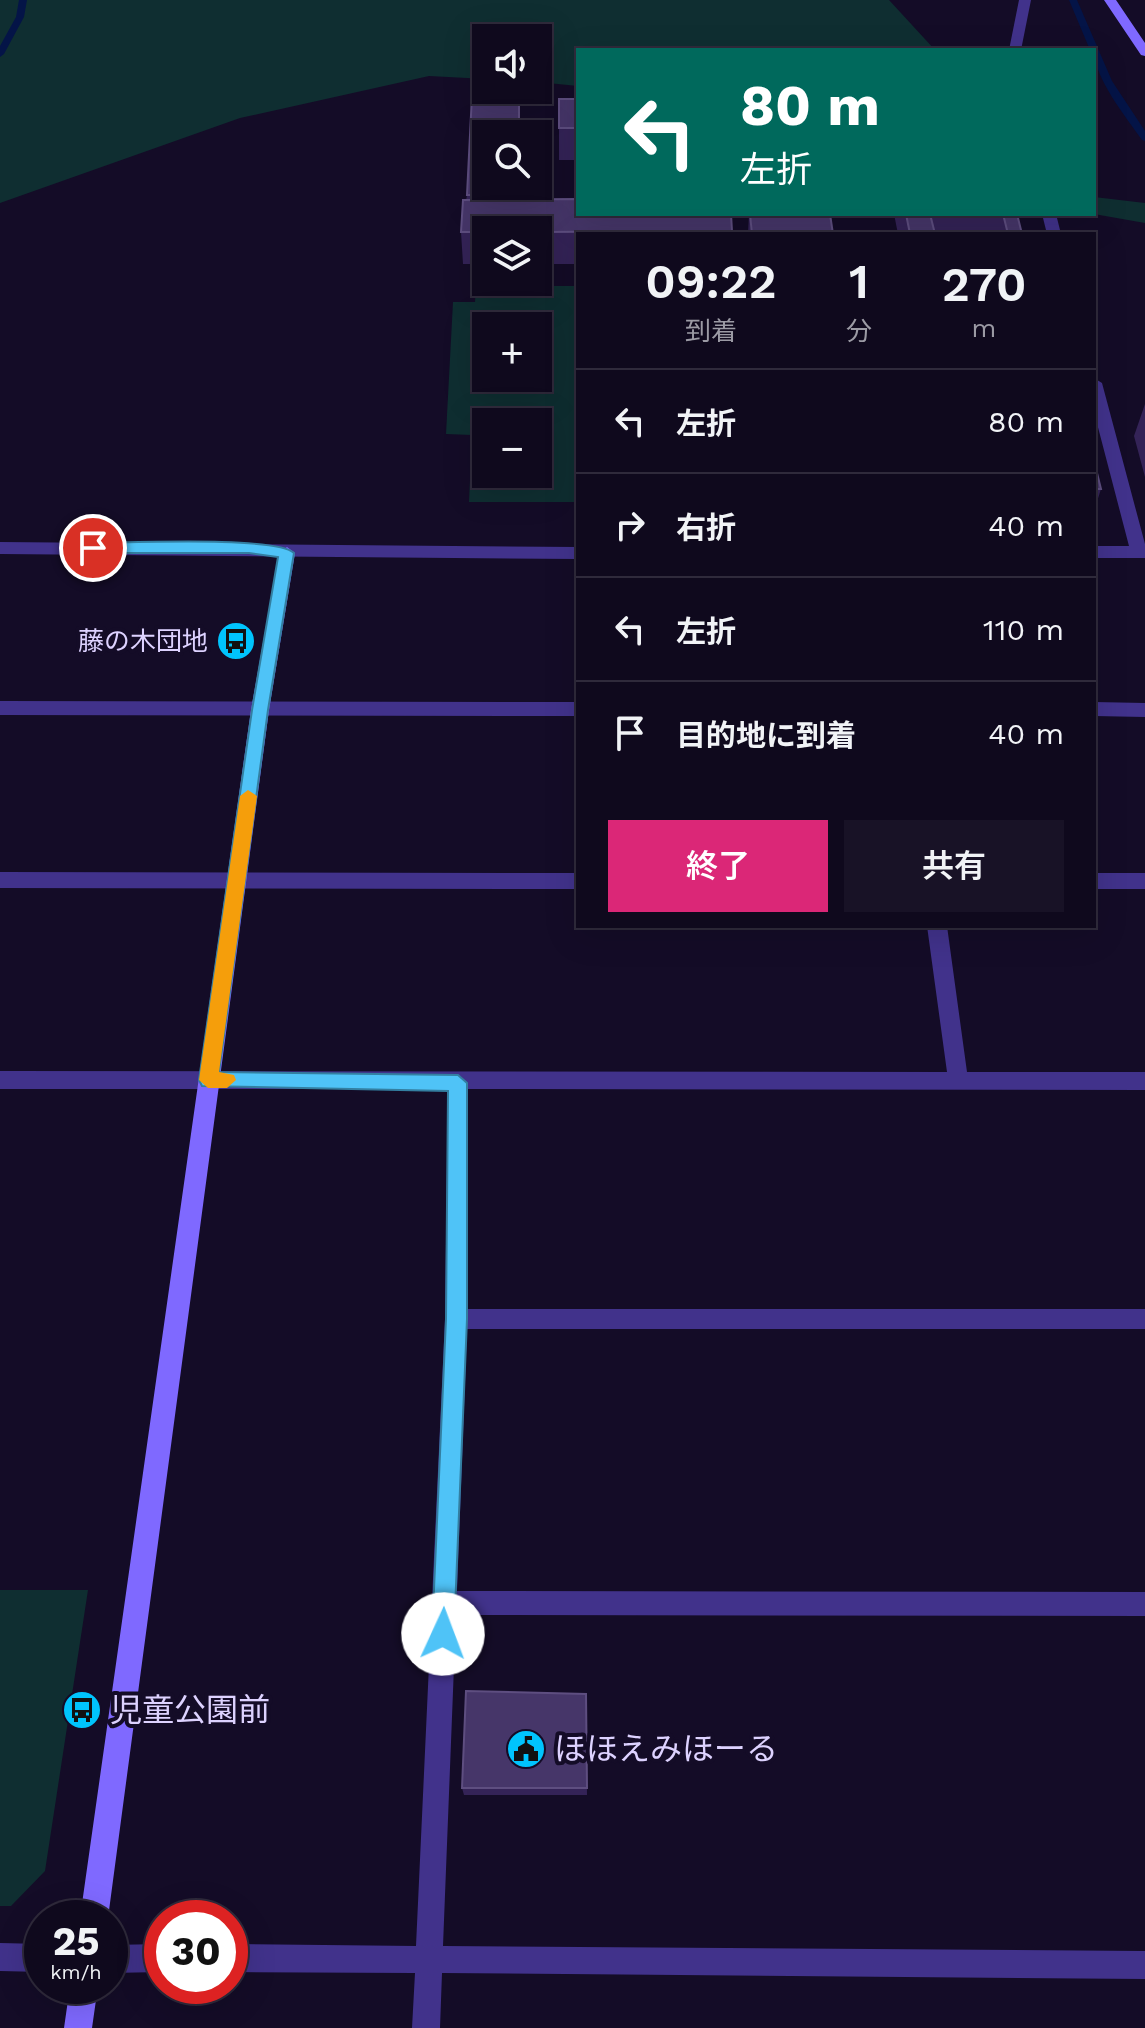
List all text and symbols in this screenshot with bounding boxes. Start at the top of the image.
map controls [472,24,552,488]
button: sound [472,24,552,104]
text: 80 m [740,73,880,139]
icon: left [608,80,712,184]
button: search [472,120,552,200]
text: 左折 [740,149,812,191]
button: layers [472,216,552,296]
text: 09:22 [645,253,777,310]
text: 1 [849,253,869,310]
text: 270 [941,256,1027,313]
button: + [472,312,552,392]
text: m [972,313,996,343]
text: 到着 [685,316,737,346]
text: 分 [846,316,872,346]
icon: left [608,399,652,443]
text: 80 m [988,404,1064,439]
text: 左折 [676,406,736,441]
button: − [472,408,552,488]
icon: right [608,503,652,547]
text: 40 m [988,508,1064,543]
text: 右折 [676,510,736,545]
pin [59,514,127,582]
icon: arrive [71,526,115,570]
icon: left [608,607,652,651]
text: 110 m [983,612,1064,647]
text: 左折 [676,614,736,649]
bus stop icon: 藤の木団地 [215,620,257,662]
place label: 藤の木団地 [78,626,208,656]
icon: arrive [608,711,652,755]
text: 40 m [988,716,1064,751]
text: 目的地に到着 [676,718,856,753]
button: 終了 [608,820,828,912]
button: 共有 [844,820,1064,912]
position arrow [401,1592,485,1676]
bus stop icon: 児童公園前 [61,1689,103,1731]
place label: 児童公園前 [110,1691,270,1729]
public building icon: ほほえみほーる [505,1728,547,1770]
place label: ほほえみほーる [554,1730,778,1768]
speed limit sign: 30 [144,1900,248,2004]
text: 25 [52,1918,100,1965]
text: km/h [50,1960,102,1984]

